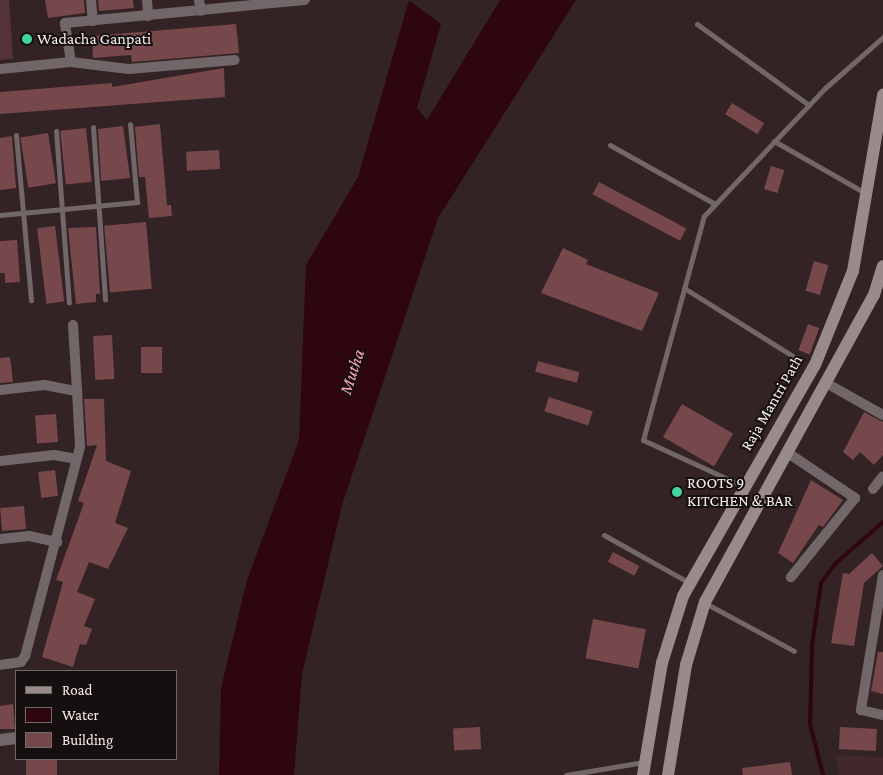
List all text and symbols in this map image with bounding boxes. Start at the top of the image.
place label: Wadacha Ganpati [37,29,151,49]
marker: Wadacha Ganpati [21,33,33,45]
water label: Mutha [335,347,369,397]
street label: Raja Mantri Path [737,352,807,454]
place label: ROOTS 9 KITCHEN & BAR [687,473,792,511]
marker: ROOTS 9 KITCHEN & BAR [671,486,683,498]
legend [15,670,178,760]
text: Road [62,682,92,698]
text: Water [62,707,99,723]
text: Building [62,732,113,748]

